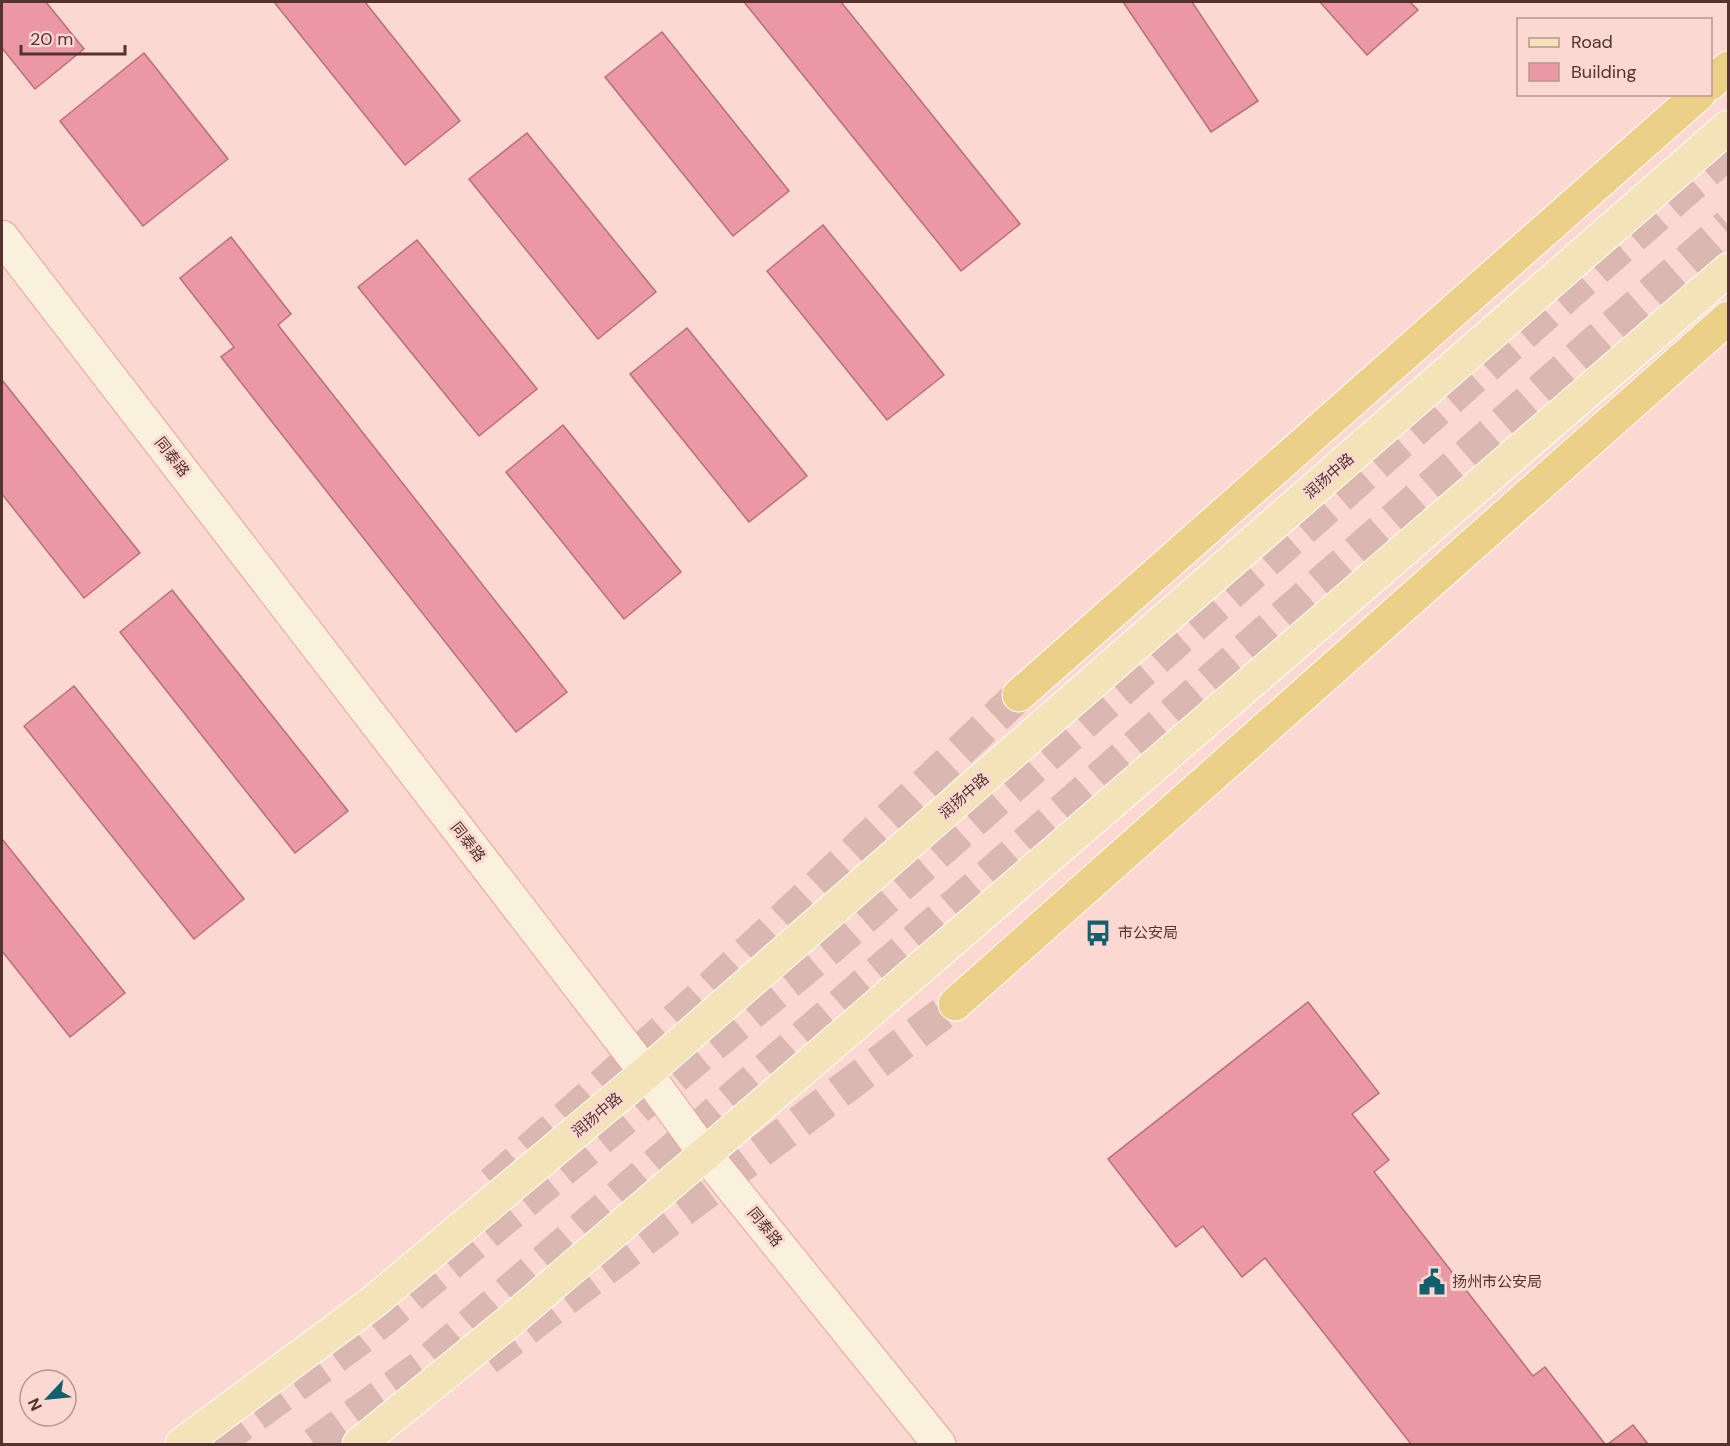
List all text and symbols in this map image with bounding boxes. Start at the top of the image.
scale bar [21,18,124,56]
legend [1517,18,1712,96]
text: 20 m [30,27,73,51]
text: Road [1571,30,1613,54]
text: Building [1571,60,1636,84]
street label: 同泰路 [150,433,194,481]
street label: 润扬中路 [1300,449,1358,503]
street label: 润扬中路 [935,769,993,823]
street label: 同泰路 [446,818,490,866]
bus stop icon: 市公安局 [1083,918,1113,948]
place label: 市公安局 [1118,923,1178,943]
street label: 润扬中路 [568,1088,626,1142]
street label: 同泰路 [743,1203,787,1251]
public building icon: 扬州市公安局 [1417,1267,1447,1297]
place label: 扬州市公安局 [1452,1272,1542,1292]
north arrow [18,1368,78,1428]
text: N [23,1395,47,1414]

